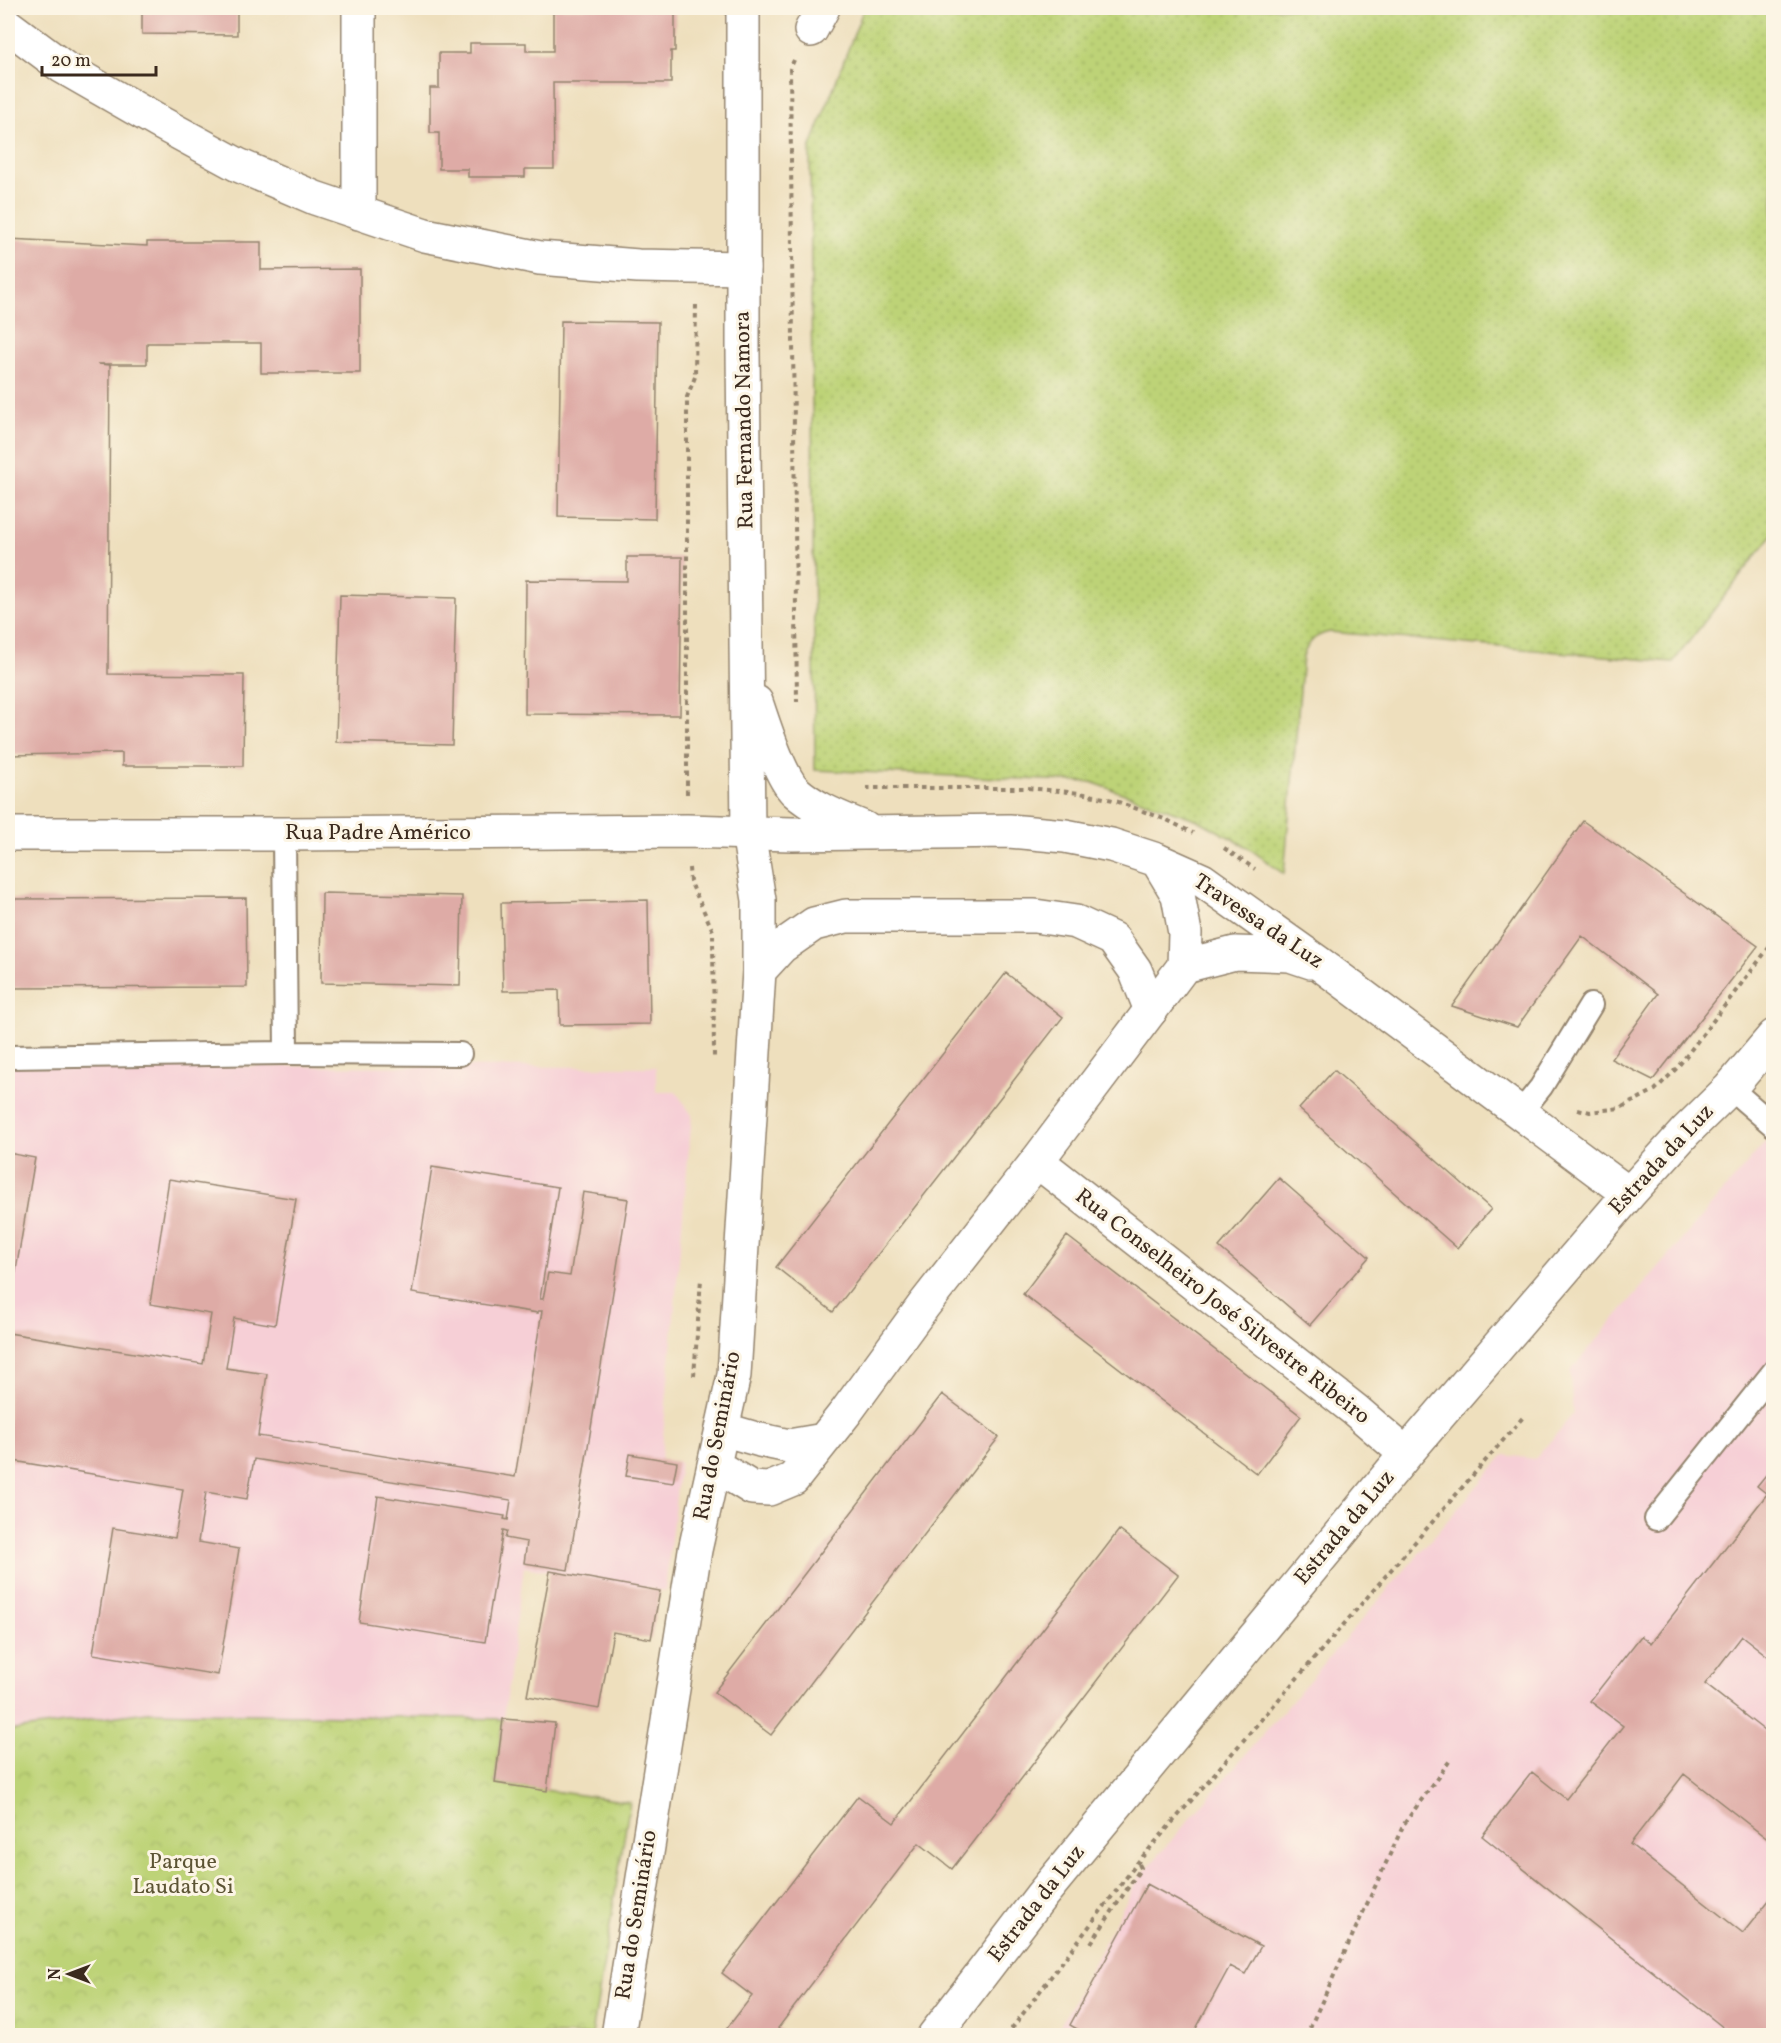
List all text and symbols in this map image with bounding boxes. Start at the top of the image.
scale bar [42,39,156,77]
text: 20 m [51,49,91,74]
street label: Rua Fernando Namora [728,311,762,529]
street label: Rua Padre Américo [285,818,471,849]
street label: Travessa da Luz [1187,867,1329,977]
street label: Estrada da Luz [1602,1098,1722,1222]
street label: Rua Conselheiro José Silvestre Ribeiro [1068,1182,1376,1432]
street label: Rua do Seminário [686,1349,750,1523]
street label: Estrada da Luz [1288,1464,1402,1592]
street label: Rua do Seminário [608,1828,666,2002]
street label: Estrada da Luz [981,1839,1093,1969]
park label: Parque Laudato Si [132,1847,234,1903]
north arrow [39,1944,99,2004]
text: N [45,1968,67,1980]

